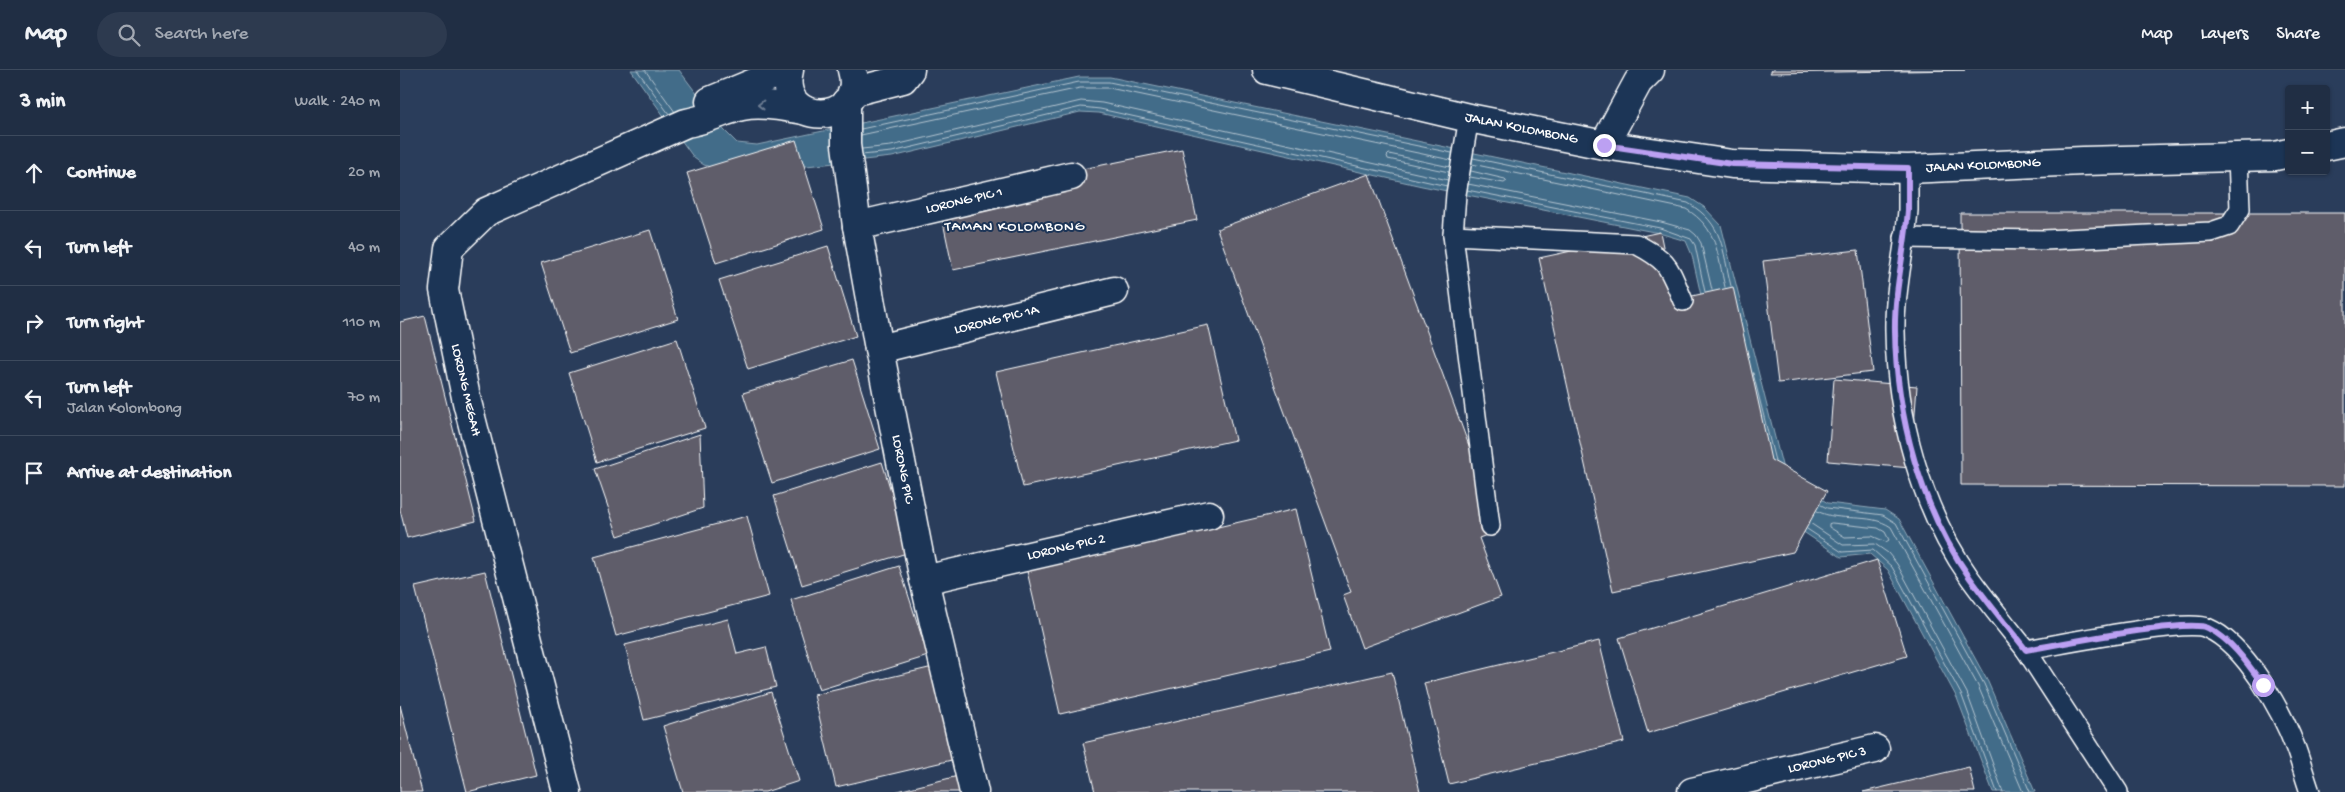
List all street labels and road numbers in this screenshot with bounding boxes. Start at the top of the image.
street label: JALAN KOLOMBONG [1463,109,1580,148]
street label: JALAN KOLOMBONG [1926,154,2042,177]
street label: LORONG PIC 1 [924,184,1004,218]
street label: LORONG PIC 1A [952,301,1041,339]
street label: LORONG MEGAH [446,342,484,439]
street label: LORONG PIC [887,433,918,506]
street label: LORONG PIC 2 [1026,530,1107,565]
street label: LORONG PIC 3 [1786,743,1868,778]

